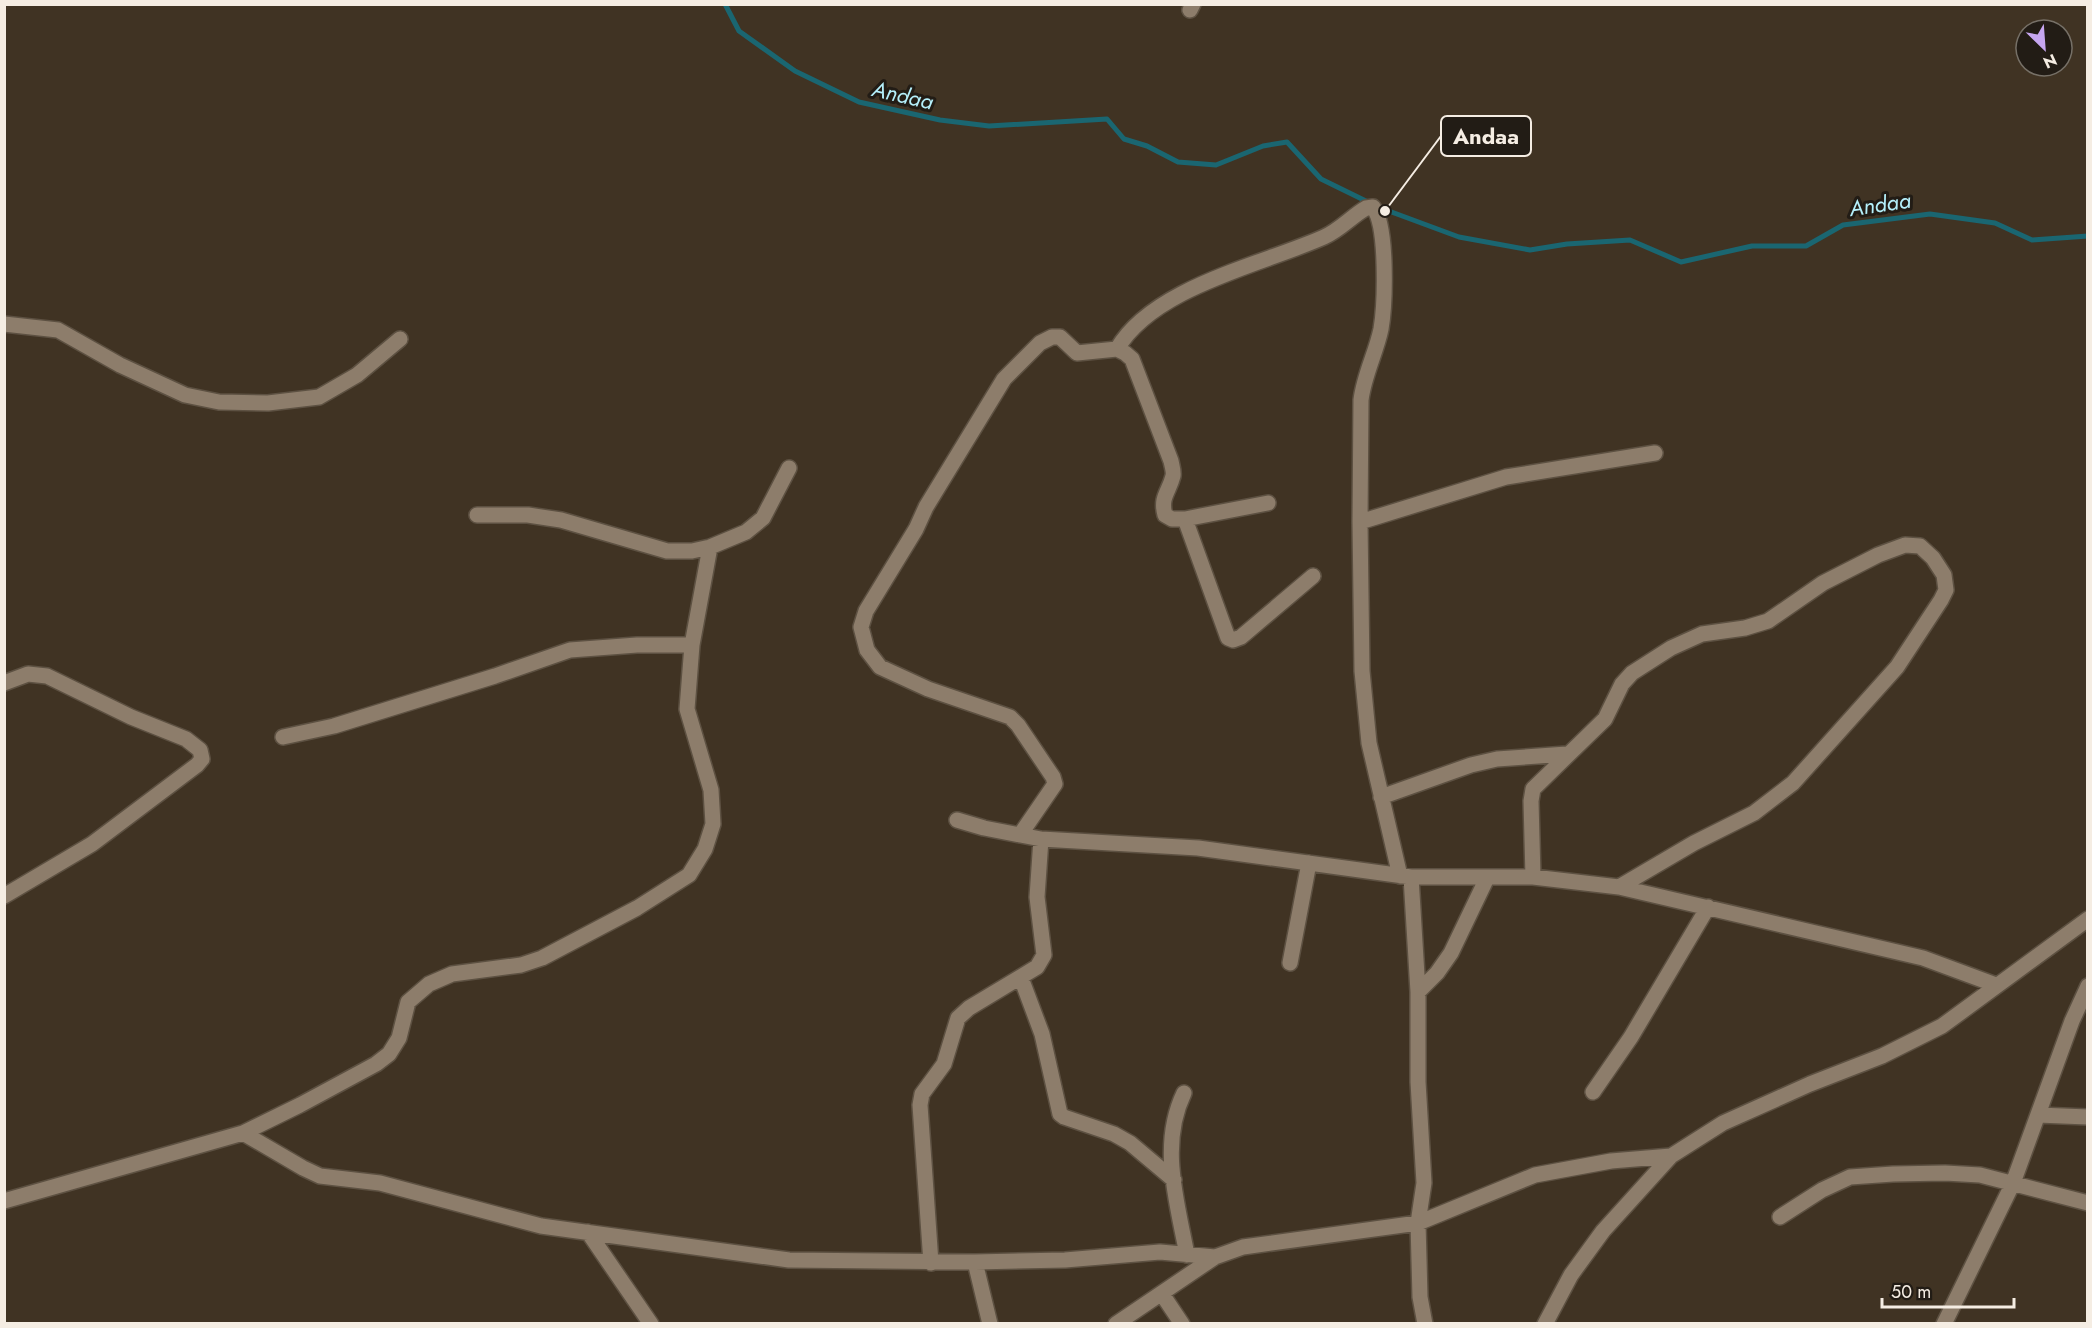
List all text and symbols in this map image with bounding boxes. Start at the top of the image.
north arrow [2014,18,2074,78]
text: N [2040,48,2061,74]
water label: Andaa [868,72,937,118]
callout: Andaa [1441,116,1531,156]
text: Andaa [1452,120,1519,152]
water label: Andaa [1846,184,1913,224]
scale bar [1882,1271,2014,1309]
text: 50 m [1891,1279,1931,1305]

